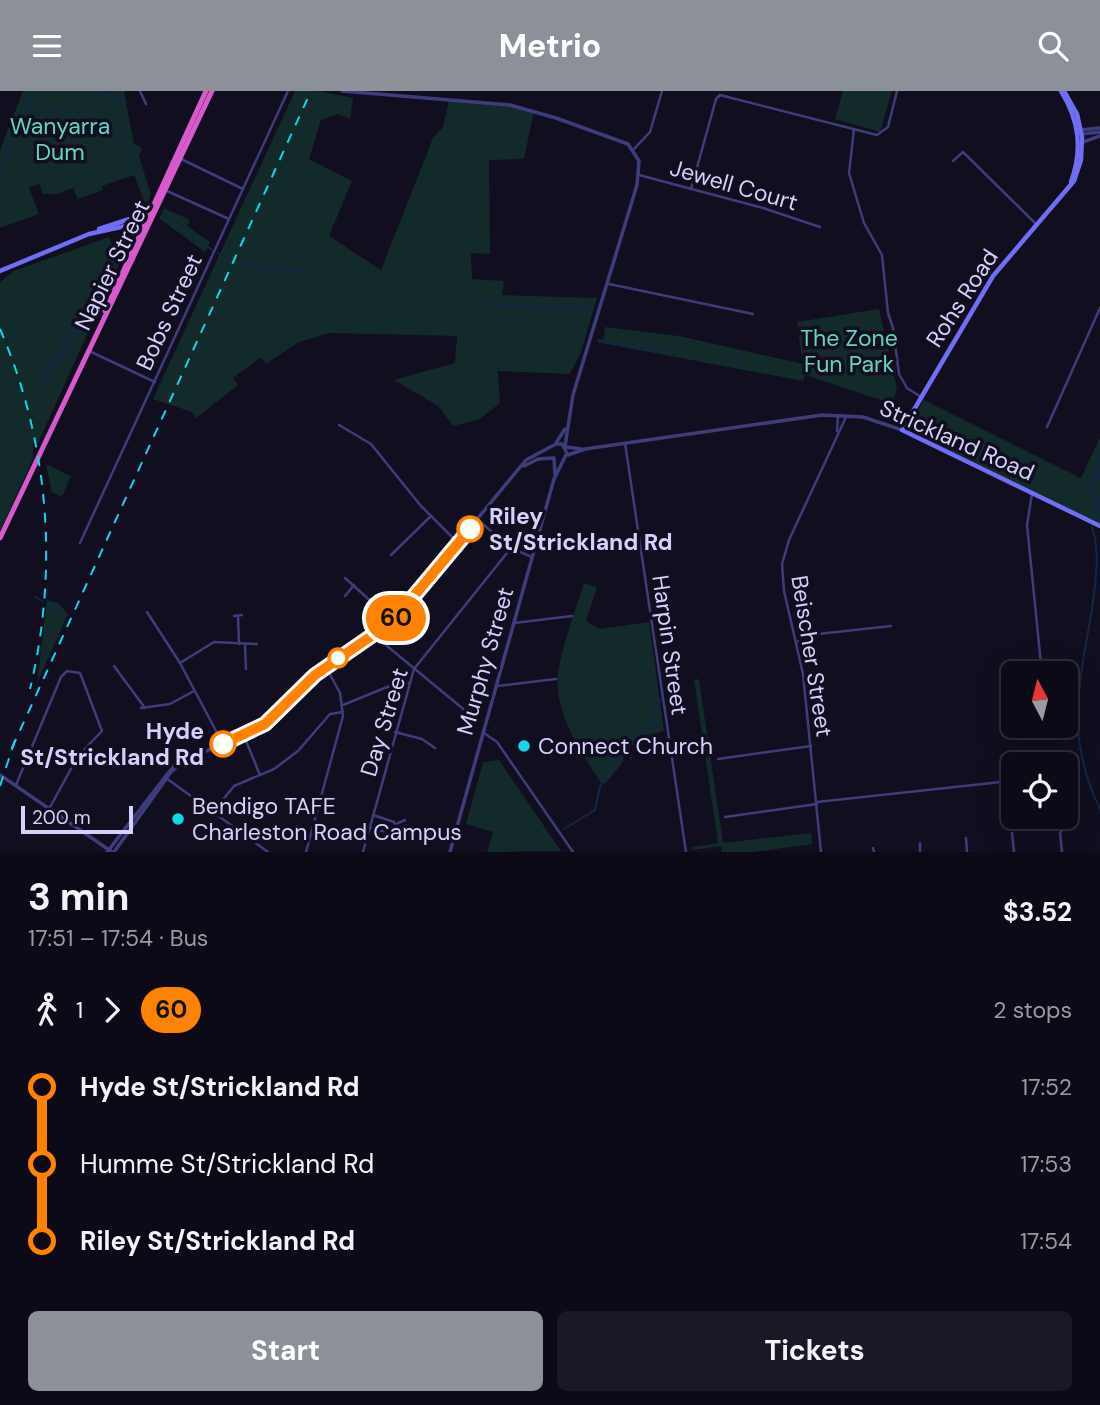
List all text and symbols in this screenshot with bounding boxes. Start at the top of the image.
text: Metrio [499,25,601,67]
icon: menu [28,27,66,65]
icon: search [1034,27,1072,65]
park label: Wanyarra Dum [10,111,110,167]
street label: Jewell Court [667,152,801,218]
street label: Napier Street [68,195,156,335]
street label: Rohs Road [919,243,1005,353]
street label: Bobs Street [129,249,209,375]
park label: The Zone Fun Park [800,323,898,379]
street label: Strickland Road [875,393,1039,487]
place label: Riley St/Strickland Rd [489,501,673,557]
marker: Riley St/Strickland Rd [457,516,483,542]
street label: Harpin Street [645,573,695,717]
street label: Beischer Street [784,573,840,739]
street label: Murphy Street [450,584,520,738]
line badge: 60 [364,595,428,641]
text: 60 [380,602,412,633]
unlabelled marker [328,648,348,668]
north arrow [1001,661,1078,739]
map controls [1001,661,1078,829]
street label: Day Street [353,664,415,780]
place label: Hyde St/Strickland Rd [20,716,204,772]
marker: Hyde St/Strickland Rd [210,731,236,757]
place label: Connect Church [538,731,713,761]
marker: Connect Church [516,738,532,754]
button: locate [1001,752,1078,829]
place label: Bendigo TAFE Charleston Road Campus [192,791,462,847]
scale bar [21,803,133,835]
text: 200 m [32,805,91,830]
marker: Bendigo TAFE Charleston Road Campus [170,811,186,827]
text: 3 min [28,872,129,922]
text: $3.52 [1003,895,1072,929]
text: 17:51 – 17:54 · Bus [28,923,208,953]
icon: walk [28,991,66,1029]
icon: forward [93,991,131,1029]
text: 60 [155,994,187,1025]
text: 1 [76,995,83,1025]
text: 2 stops [993,995,1072,1025]
text: Hyde St/Strickland Rd [80,1070,360,1104]
text: 17:52 [1021,1072,1072,1102]
text: Humme St/Strickland Rd [80,1147,374,1181]
text: 17:53 [1020,1149,1072,1179]
text: Riley St/Strickland Rd [80,1224,355,1258]
text: 17:54 [1020,1226,1072,1256]
button: Start [28,1311,543,1391]
button: Tickets [557,1311,1072,1391]

